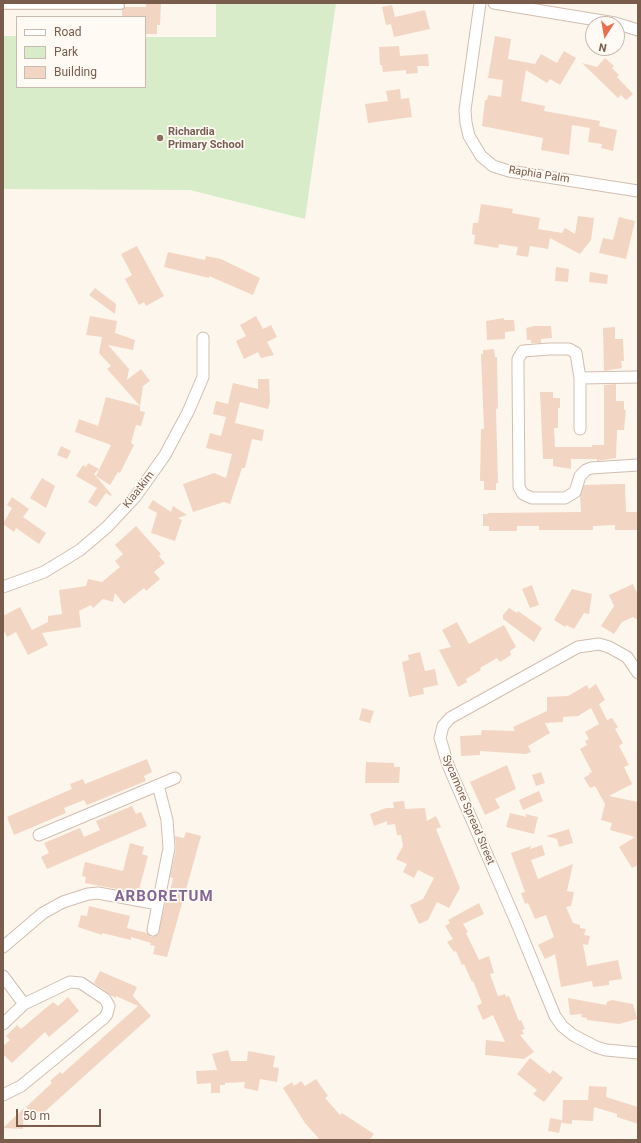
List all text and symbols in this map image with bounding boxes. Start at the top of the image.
legend [16,16,146,88]
north arrow [585,16,625,56]
text: Road [54,25,82,39]
text: N [598,40,608,54]
text: Park [54,45,78,59]
text: Building [54,65,97,79]
place label: Richardia Primary School [168,125,244,151]
marker: Richardia Primary School [155,133,165,143]
street label: Raphia Palm [508,164,570,186]
street label: Kiaatkim [121,469,157,511]
street label: Sycamore Spread Street [439,753,497,867]
district label: ARBORETUM [114,888,214,906]
scale bar [18,1101,103,1127]
text: 50 m [23,1109,50,1123]

